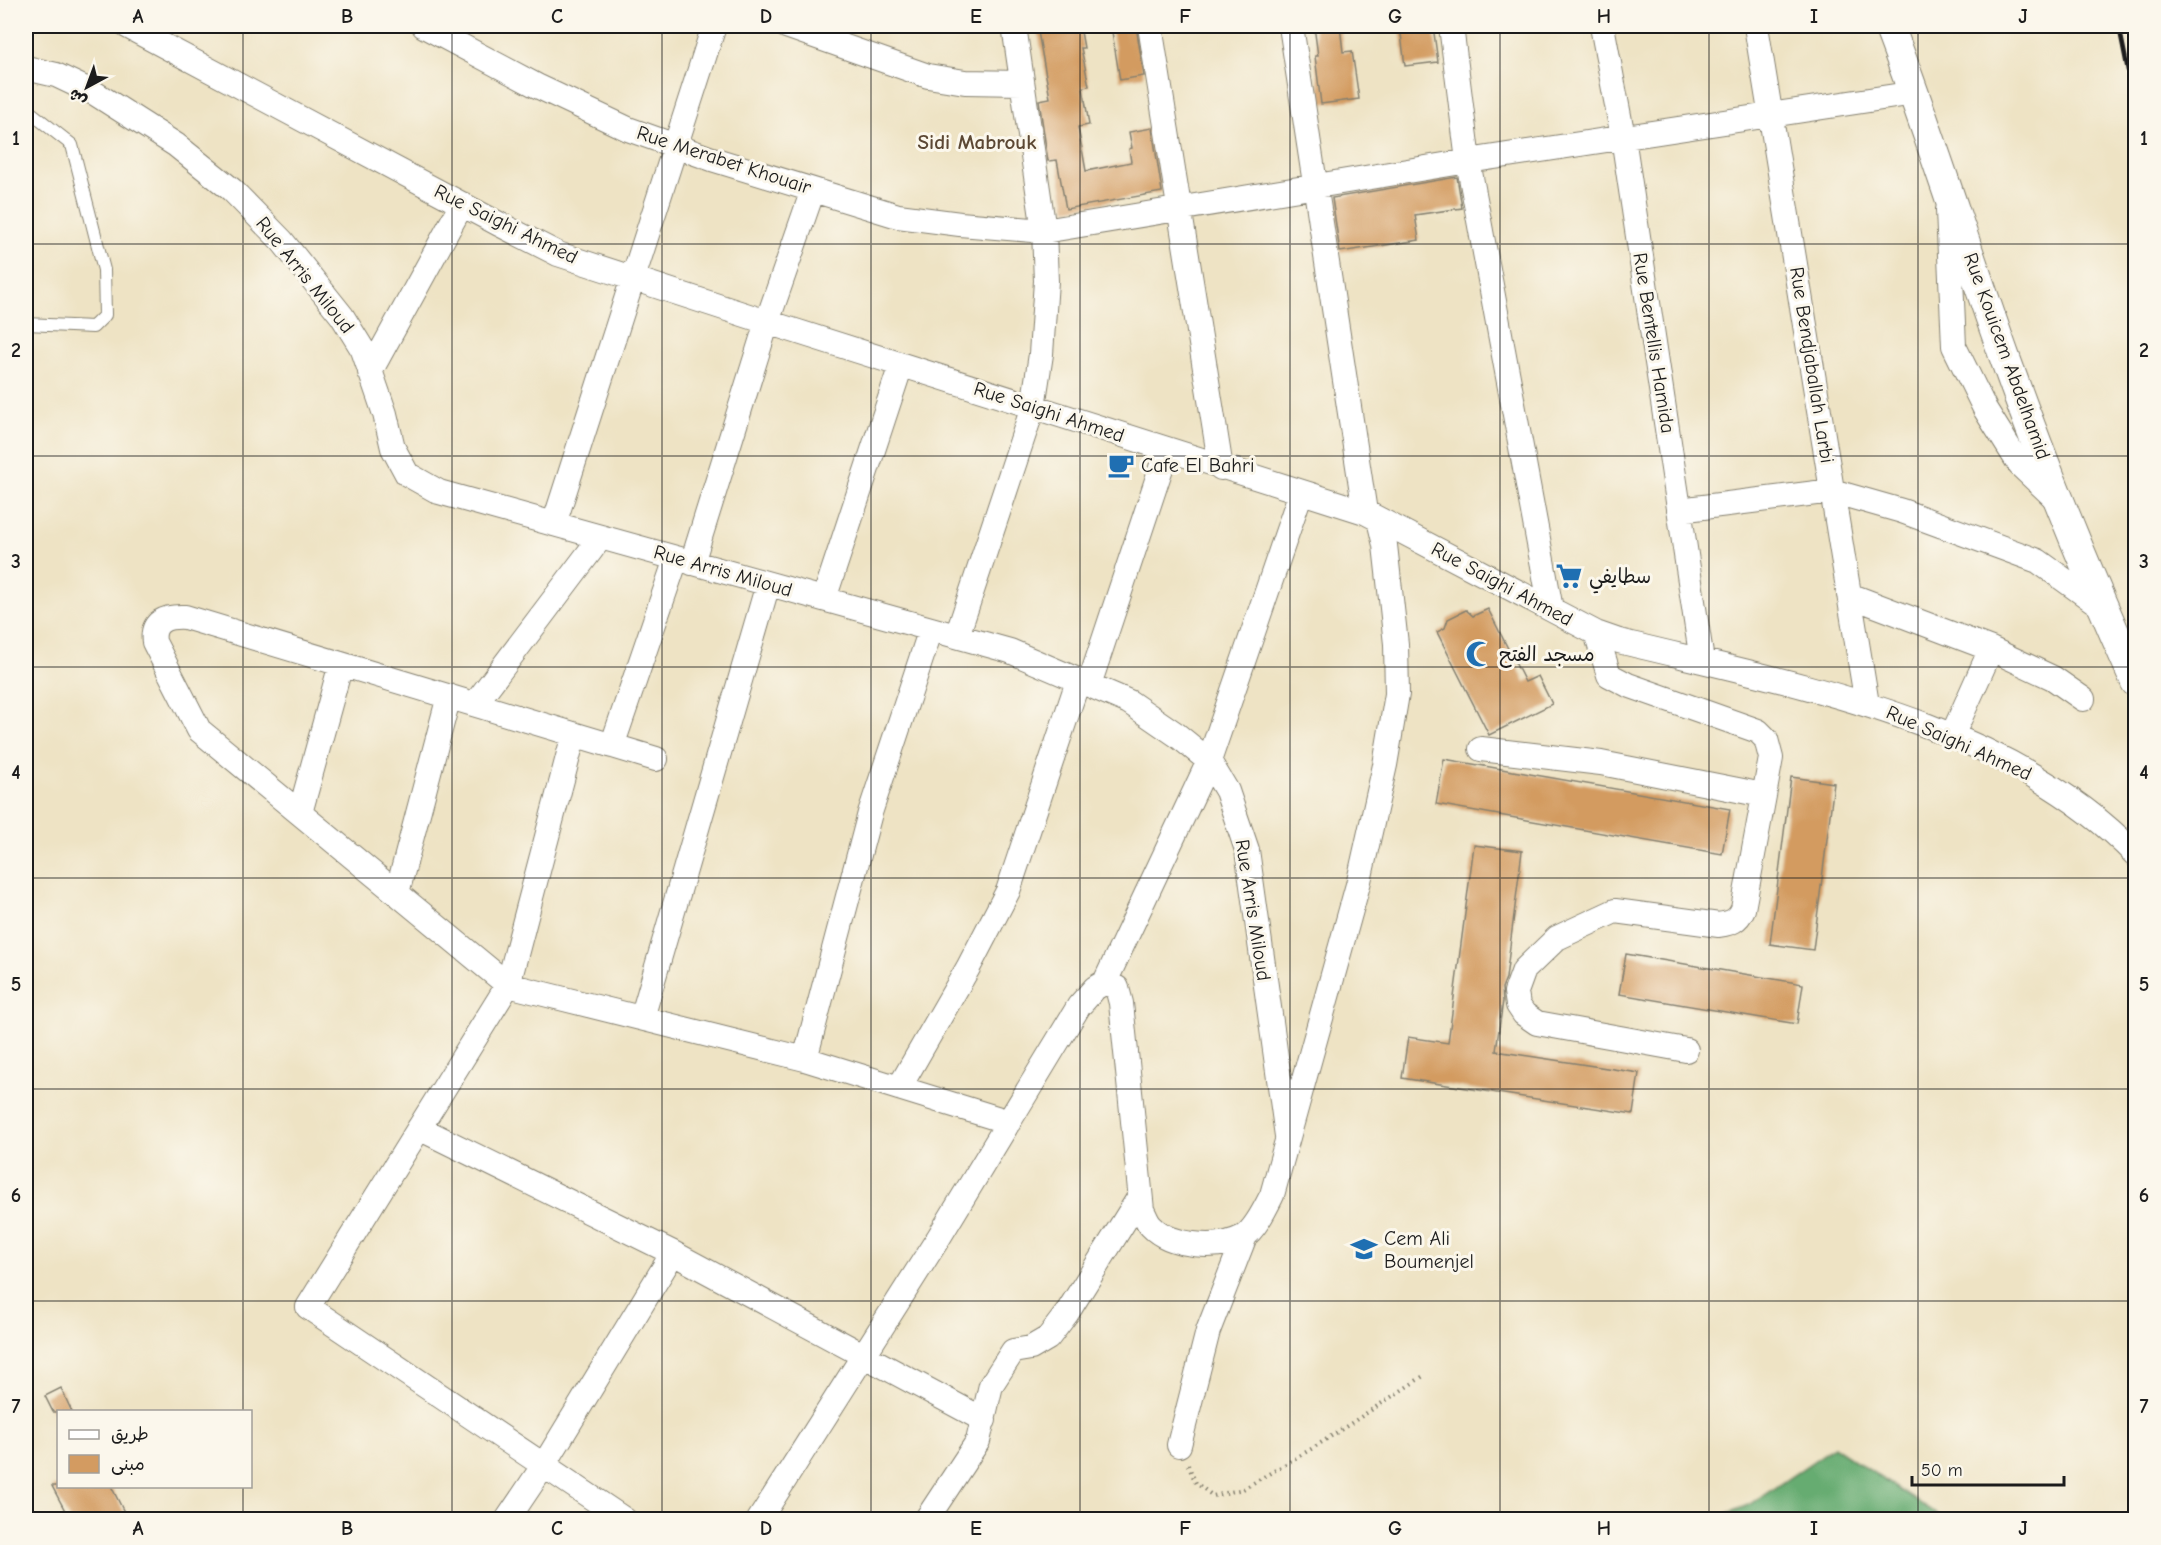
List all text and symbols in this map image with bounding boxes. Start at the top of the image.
text: A [132,5,144,28]
text: B [341,5,353,28]
text: C [551,5,563,28]
text: D [760,5,772,28]
text: E [970,5,982,28]
text: F [1179,5,1191,28]
text: G [1388,5,1402,28]
text: H [1597,5,1611,28]
text: I [1810,5,1818,28]
text: J [2018,5,2028,28]
north arrow [57,57,117,117]
text: ش [65,85,90,110]
street label: Rue Merabet Khouair [634,121,814,199]
text: 1 [12,127,20,150]
text: 1 [2140,127,2148,150]
district label: Sidi Mabrouk [918,130,1037,154]
street label: Rue Saighi Ahmed [431,179,581,269]
street label: Rue Arris Miloud [251,212,359,338]
street label: Rue Kouicem Abdelhamid [1959,249,2055,463]
street label: Rue Bentellis Hamida [1628,251,1680,435]
street label: Rue Bendjaballah Larbi [1785,265,1839,465]
text: 2 [11,339,21,362]
text: 2 [2139,339,2149,362]
street label: Rue Saighi Ahmed [971,377,1127,447]
cafe icon: Cafe El Bahri [1106,450,1136,480]
place label: Cafe El Bahri [1141,454,1255,477]
street label: Rue Saighi Ahmed [1427,537,1577,631]
street label: Rue Arris Miloud [651,540,795,602]
text: 3 [11,550,21,573]
text: 3 [2139,550,2149,573]
supermarket icon: سطايفي [1554,561,1584,591]
place label: سطايفي [1589,565,1651,594]
mosque icon: مسجد الفتح [1464,639,1494,669]
place label: مسجد الفتح [1499,643,1595,668]
street label: Rue Saighi Ahmed [1883,701,2035,785]
text: 4 [11,761,21,784]
text: 4 [2139,761,2149,784]
street label: Rue Arris Miloud [1230,838,1276,982]
text: 5 [11,973,21,996]
text: 5 [2139,973,2149,996]
text: 6 [11,1184,21,1207]
text: 6 [2139,1184,2149,1207]
place label: Cem Ali Boumenjel [1384,1227,1474,1273]
school or university icon: Cem Ali Boumenjel [1349,1234,1379,1264]
text: 7 [12,1395,21,1418]
text: 7 [2140,1395,2149,1418]
legend [57,1410,252,1488]
text: طريق [111,1424,149,1445]
scale bar [1912,1449,2064,1487]
text: مبنى [111,1454,145,1475]
text: 50 m [1921,1460,1963,1481]
text: A [132,1517,144,1540]
text: B [341,1517,353,1540]
text: C [551,1517,563,1540]
text: D [760,1517,772,1540]
text: E [970,1517,982,1540]
text: F [1179,1517,1191,1540]
text: G [1388,1517,1402,1540]
text: H [1597,1517,1611,1540]
text: I [1810,1517,1818,1540]
text: J [2018,1517,2028,1540]

